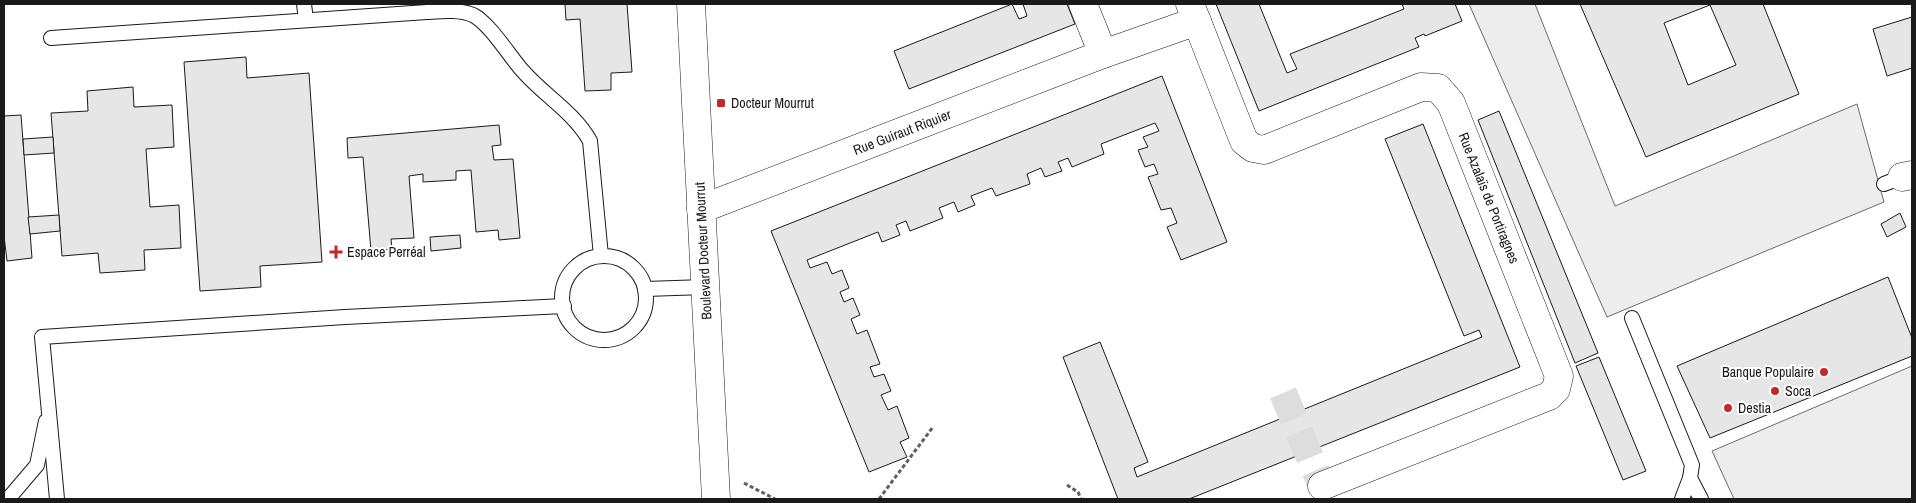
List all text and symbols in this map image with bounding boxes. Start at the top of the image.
place label: Docteur Mourrut [731,94,814,112]
marker: Docteur Mourrut [715,97,727,109]
street label: Rue Guiraut Riquier [851,105,954,159]
street label: Rue Azalaïs de Portiragnes [1454,130,1524,266]
street label: Boulevard Docteur Mourrut [690,182,716,320]
place label: Espace Perréal [347,243,425,261]
marker: Espace Perréal [329,245,343,259]
place label: Banque Populaire [1722,363,1814,381]
marker: Banque Populaire [1818,366,1830,378]
place label: Soca [1785,382,1812,400]
marker: Soca [1769,385,1781,397]
place label: Destia [1738,399,1772,417]
marker: Destia [1722,402,1734,414]

